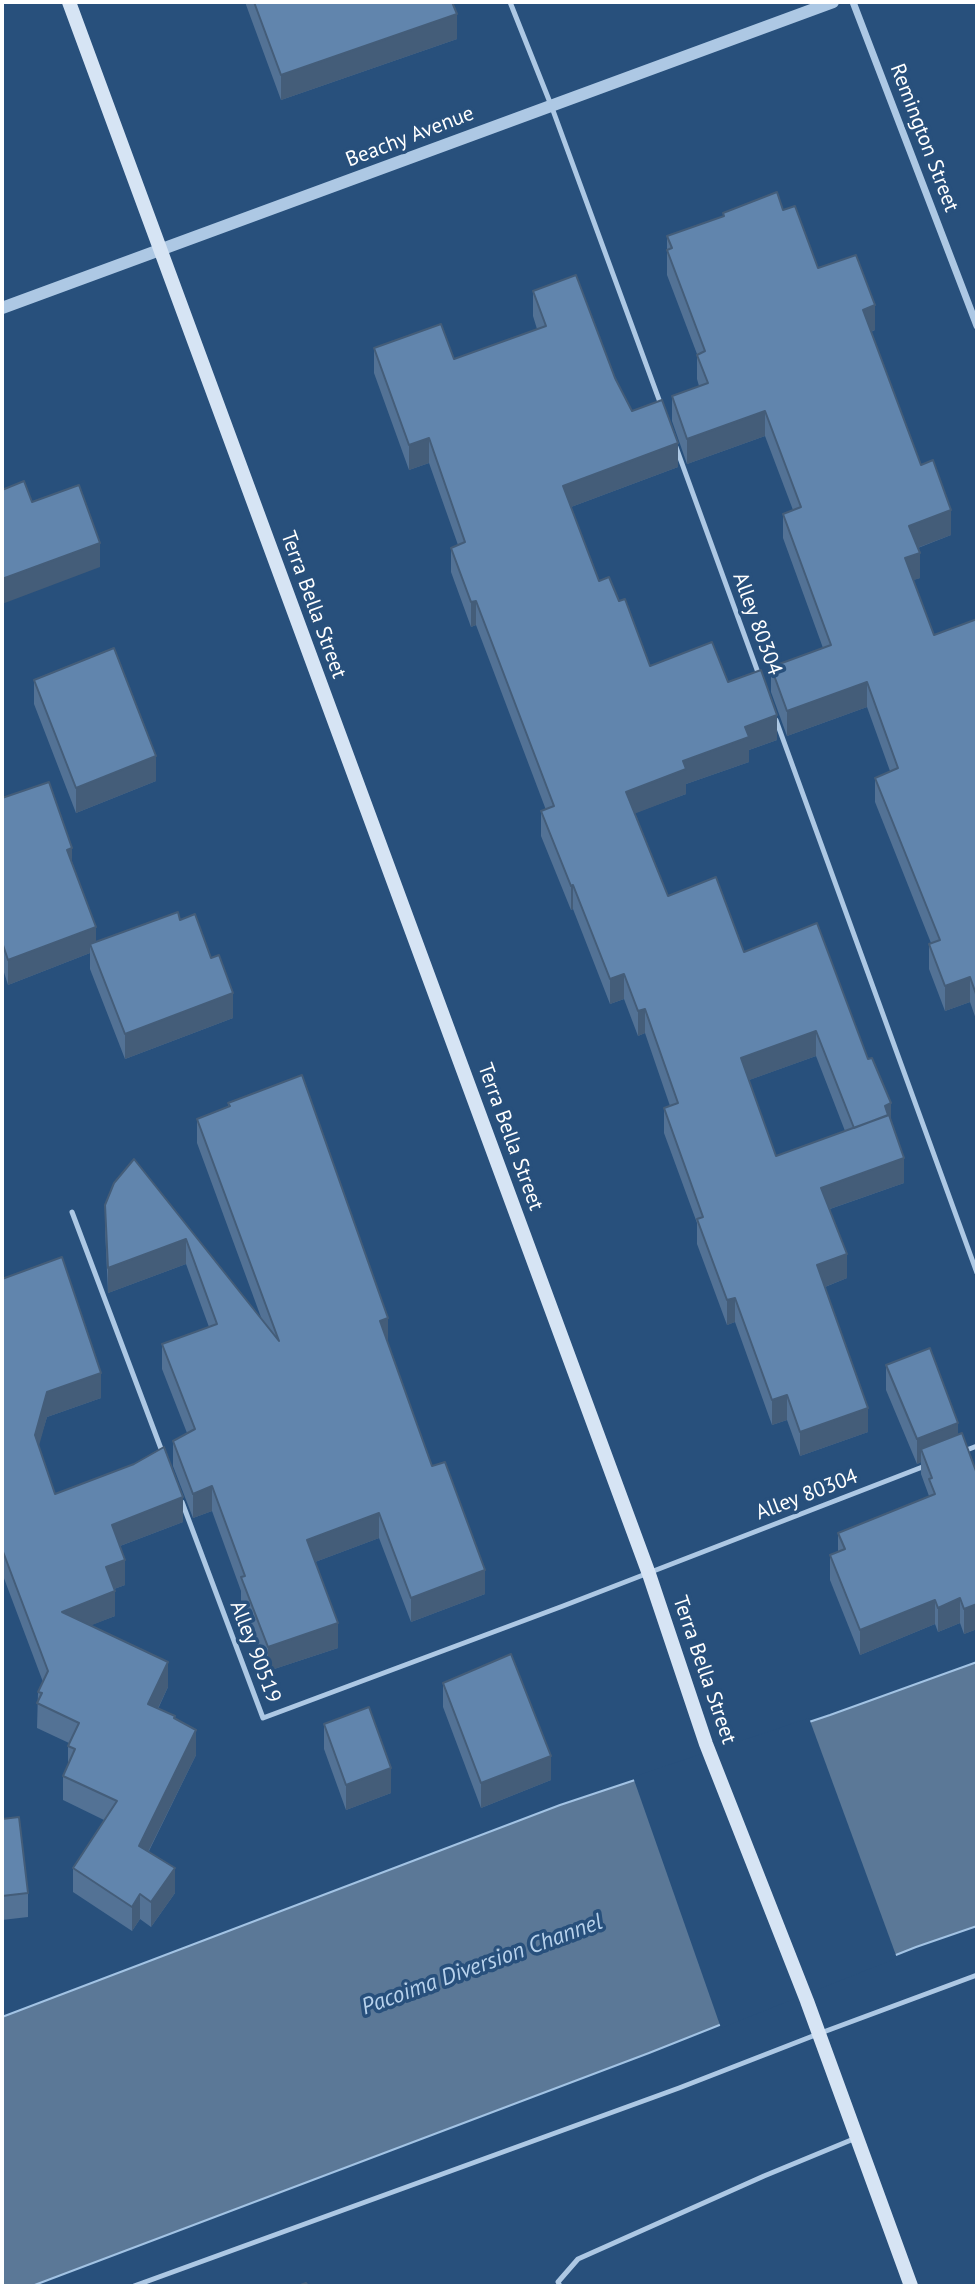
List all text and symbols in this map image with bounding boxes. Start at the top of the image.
street label: Remington Street [884,60,964,216]
street label: Beachy Avenue [342,101,478,173]
street label: Terra Bella Street [275,528,351,682]
street label: Alley 80304 [727,569,787,679]
street label: Terra Bella Street [472,1060,548,1214]
street label: Alley 80304 [752,1464,862,1526]
street label: Terra Bella Street [667,1593,741,1747]
street label: Alley 90519 [224,1597,286,1707]
water label: Pacoima Diversion Channel [358,1909,606,2021]

